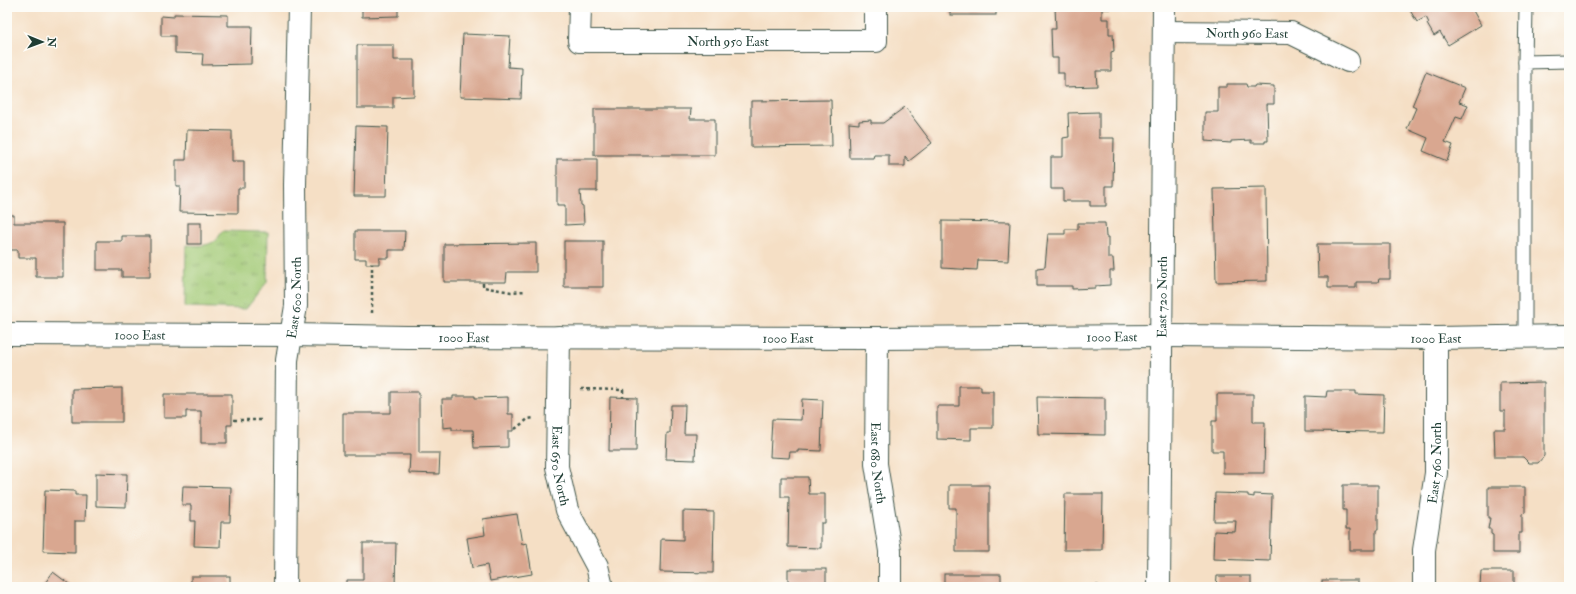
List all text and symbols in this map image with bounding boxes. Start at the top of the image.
north arrow [22,22,62,62]
street label: North 960 East [1206,25,1288,42]
street label: North 950 East [687,34,769,50]
text: N [45,36,58,48]
street label: East 600 North [284,256,305,340]
street label: East 720 North [1154,256,1171,338]
street label: 1000 East [115,327,165,344]
street label: 1000 East [1087,329,1137,346]
street label: 1000 East [439,330,489,346]
street label: 1000 East [763,331,813,347]
street label: 1000 East [1411,331,1461,347]
street label: East 680 North [867,422,889,505]
street label: East 760 North [1424,422,1445,505]
street label: East 650 North [547,425,573,508]

